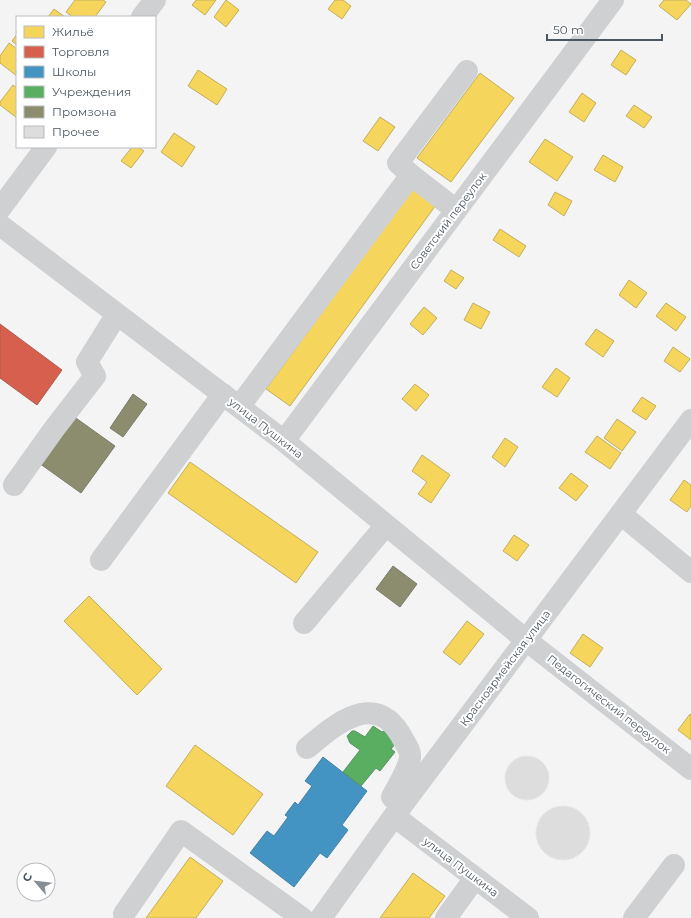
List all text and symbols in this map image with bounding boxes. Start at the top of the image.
legend [16,16,156,148]
scale bar [547,16,662,42]
text: 50 m [553,22,584,37]
text: Жильё [52,24,94,39]
text: Торговля [52,44,109,59]
text: Школы [52,64,97,79]
text: Учреждения [52,84,131,99]
text: Промзона [52,104,116,119]
text: Прочее [52,124,100,139]
street label: Советский переулок [407,169,489,272]
street label: улица Пушкина [225,394,306,461]
street label: Красноармейская улица [457,607,553,729]
street label: Педагогический переулок [545,651,674,757]
street label: улица Пушкина [420,834,501,900]
north arrow [16,862,56,902]
text: С [19,870,35,884]

